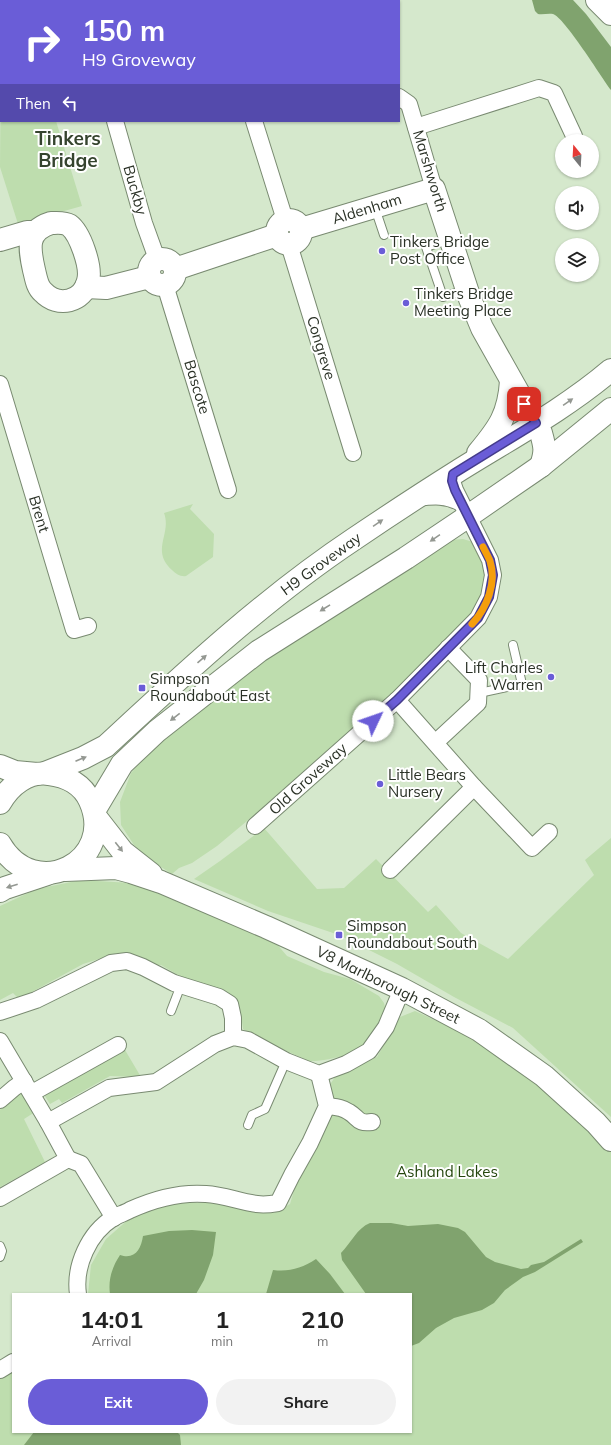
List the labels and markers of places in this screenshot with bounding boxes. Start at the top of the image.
place label: Tinkers Bridge Post Office [390,232,489,268]
marker: Tinkers Bridge Post Office [377,246,387,256]
place label: Tinkers Bridge Meeting Place [414,284,513,320]
marker: Tinkers Bridge Meeting Place [401,298,411,308]
pin [507,387,541,421]
place label: Lift Charles Warren [465,658,543,694]
place label: Simpson Roundabout East [150,669,270,705]
marker: Lift Charles Warren [546,672,556,682]
marker: Simpson Roundabout East [137,683,147,693]
place label: Little Bears Nursery [388,765,466,801]
marker: Little Bears Nursery [375,779,385,789]
place label: Simpson Roundabout South [347,916,477,952]
marker: Simpson Roundabout South [334,930,344,940]

